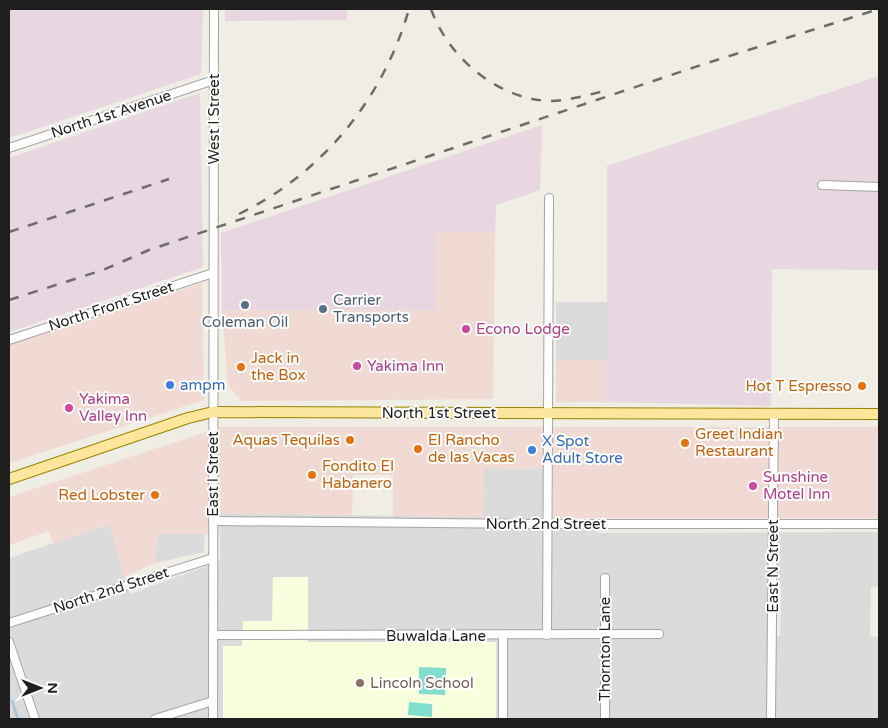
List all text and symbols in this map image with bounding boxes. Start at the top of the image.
street label: West I Street [205,73,223,164]
street label: North 1st Avenue [49,86,173,142]
street label: North Front Street [46,277,176,335]
place label: Carrier Transports [333,291,409,326]
marker: Coleman Oil [239,299,251,311]
marker: Carrier Transports [317,303,329,315]
place label: Coleman Oil [202,313,288,331]
place label: Econo Lodge [476,320,570,338]
marker: Econo Lodge [460,323,472,335]
place label: Jack in the Box [251,349,306,384]
place label: Yakima Inn [367,357,444,375]
marker: Yakima Inn [351,360,363,372]
marker: Jack in the Box [235,361,247,373]
place label: ampm [180,376,225,394]
place label: Hot T Espresso [745,377,852,395]
marker: ampm [164,379,176,391]
marker: Hot T Espresso [856,380,868,392]
place label: Yakima Valley Inn [79,390,147,425]
marker: Yakima Valley Inn [63,402,75,414]
street label: North 1st Street [382,404,497,422]
place label: Greet Indian Restaurant [695,425,783,460]
street label: East I Street [204,431,222,517]
place label: Aquas Tequilas [232,431,340,449]
place label: El Rancho de las Vacas [428,431,515,466]
place label: X Spot Adult Store [542,432,623,467]
marker: Aquas Tequilas [344,434,356,446]
marker: Greet Indian Restaurant [679,437,691,449]
marker: El Rancho de las Vacas [412,443,424,455]
marker: X Spot Adult Store [526,444,538,456]
place label: Fondito El Habanero [322,457,394,492]
place label: Sunshine Motel Inn [763,468,831,503]
marker: Fondito El Habanero [306,469,318,481]
marker: Sunshine Motel Inn [747,480,759,492]
place label: Red Lobster [58,486,145,504]
marker: Red Lobster [149,489,161,501]
street label: North 2nd Street [486,515,606,533]
street label: East N Street [764,519,782,613]
street label: North 2nd Street [51,563,171,617]
street label: Thornton Lane [596,597,614,701]
street label: Buwalda Lane [386,627,486,645]
north arrow [15,663,65,713]
place label: Lincoln School [370,674,474,692]
marker: Lincoln School [354,677,366,689]
text: N [44,682,61,694]

